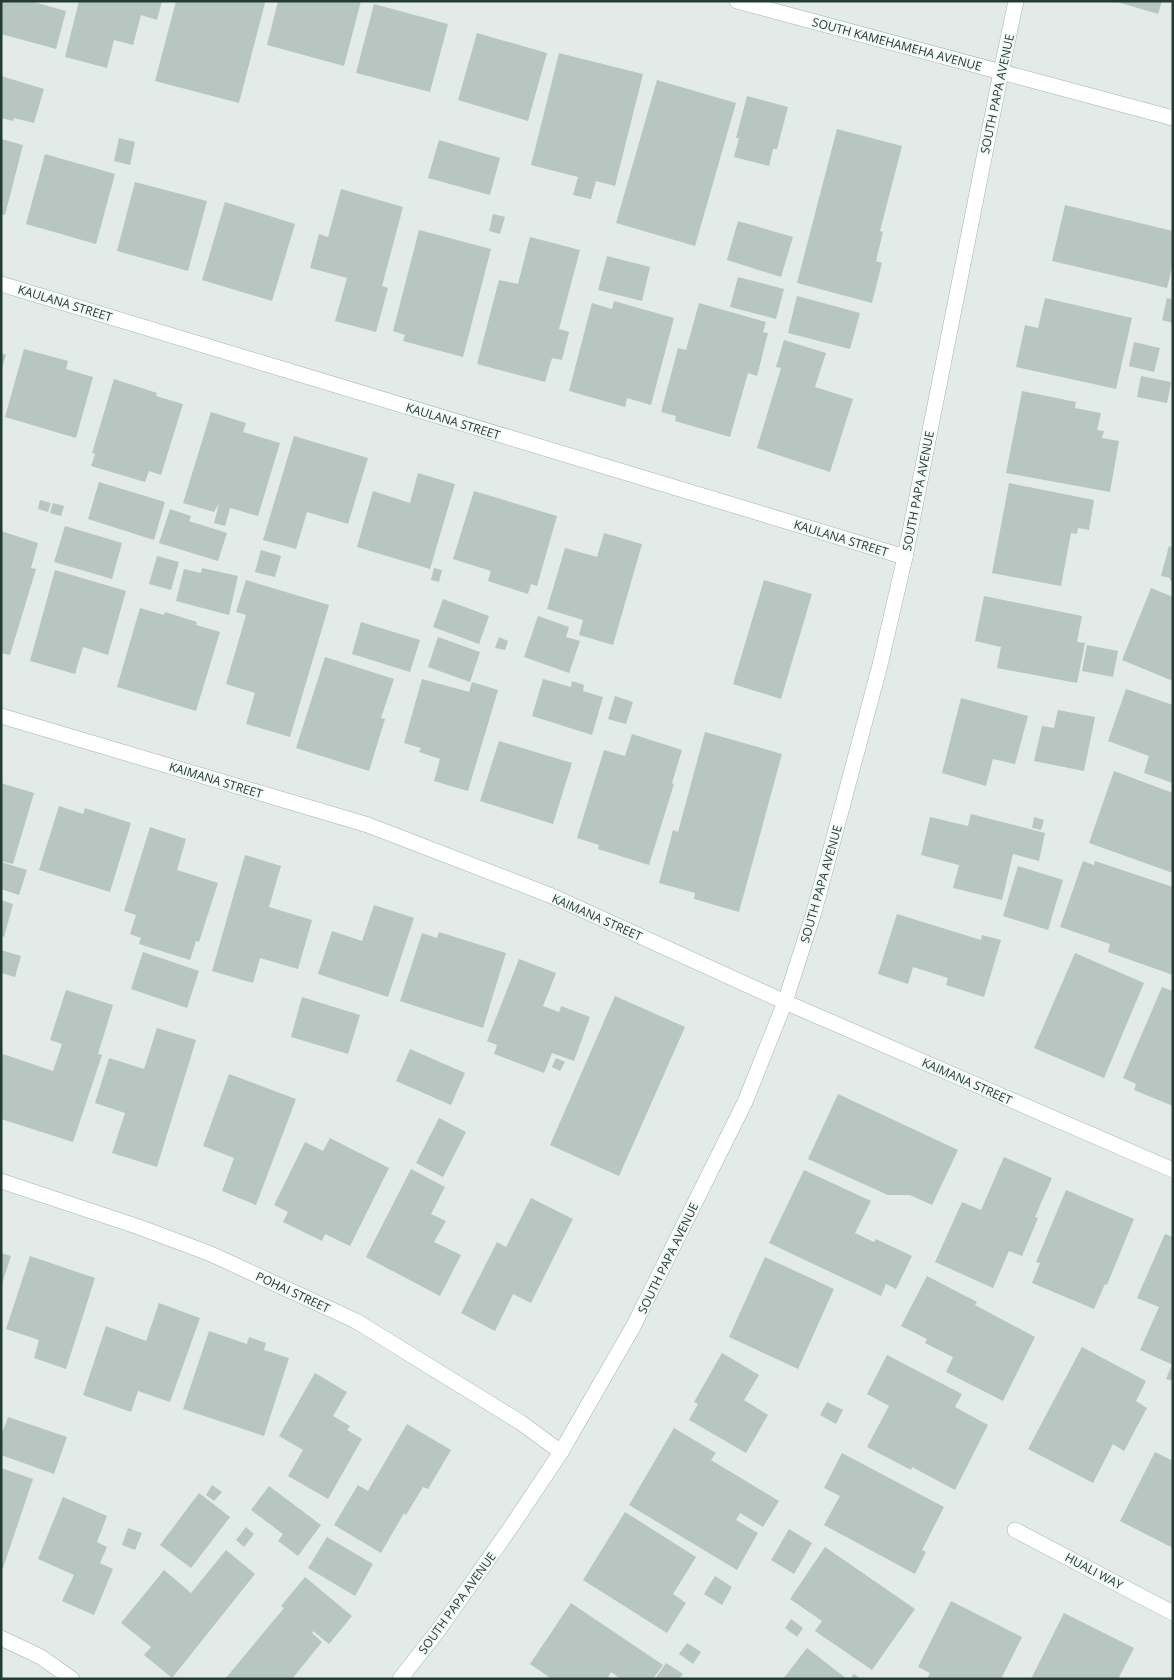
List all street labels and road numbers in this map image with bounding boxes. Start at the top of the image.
street label: SOUTH KAMEHAMEHA AVENUE [810,13,984,75]
street label: SOUTH PAPA AVENUE [976,33,1018,155]
street label: KAULANA STREET [16,281,115,326]
street label: KAULANA STREET [404,399,503,444]
street label: SOUTH PAPA AVENUE [898,430,938,552]
street label: KAULANA STREET [792,516,891,561]
street label: KAIMANA STREET [167,758,265,802]
street label: SOUTH PAPA AVENUE [796,823,846,945]
street label: KAIMANA STREET [549,890,645,945]
street label: KAIMANA STREET [919,1054,1015,1109]
street label: SOUTH PAPA AVENUE [634,1200,702,1316]
street label: POHAI STREET [253,1267,333,1317]
street label: SOUTH PAPA AVENUE [414,1549,500,1657]
street label: HUALI WAY [1062,1549,1126,1593]

